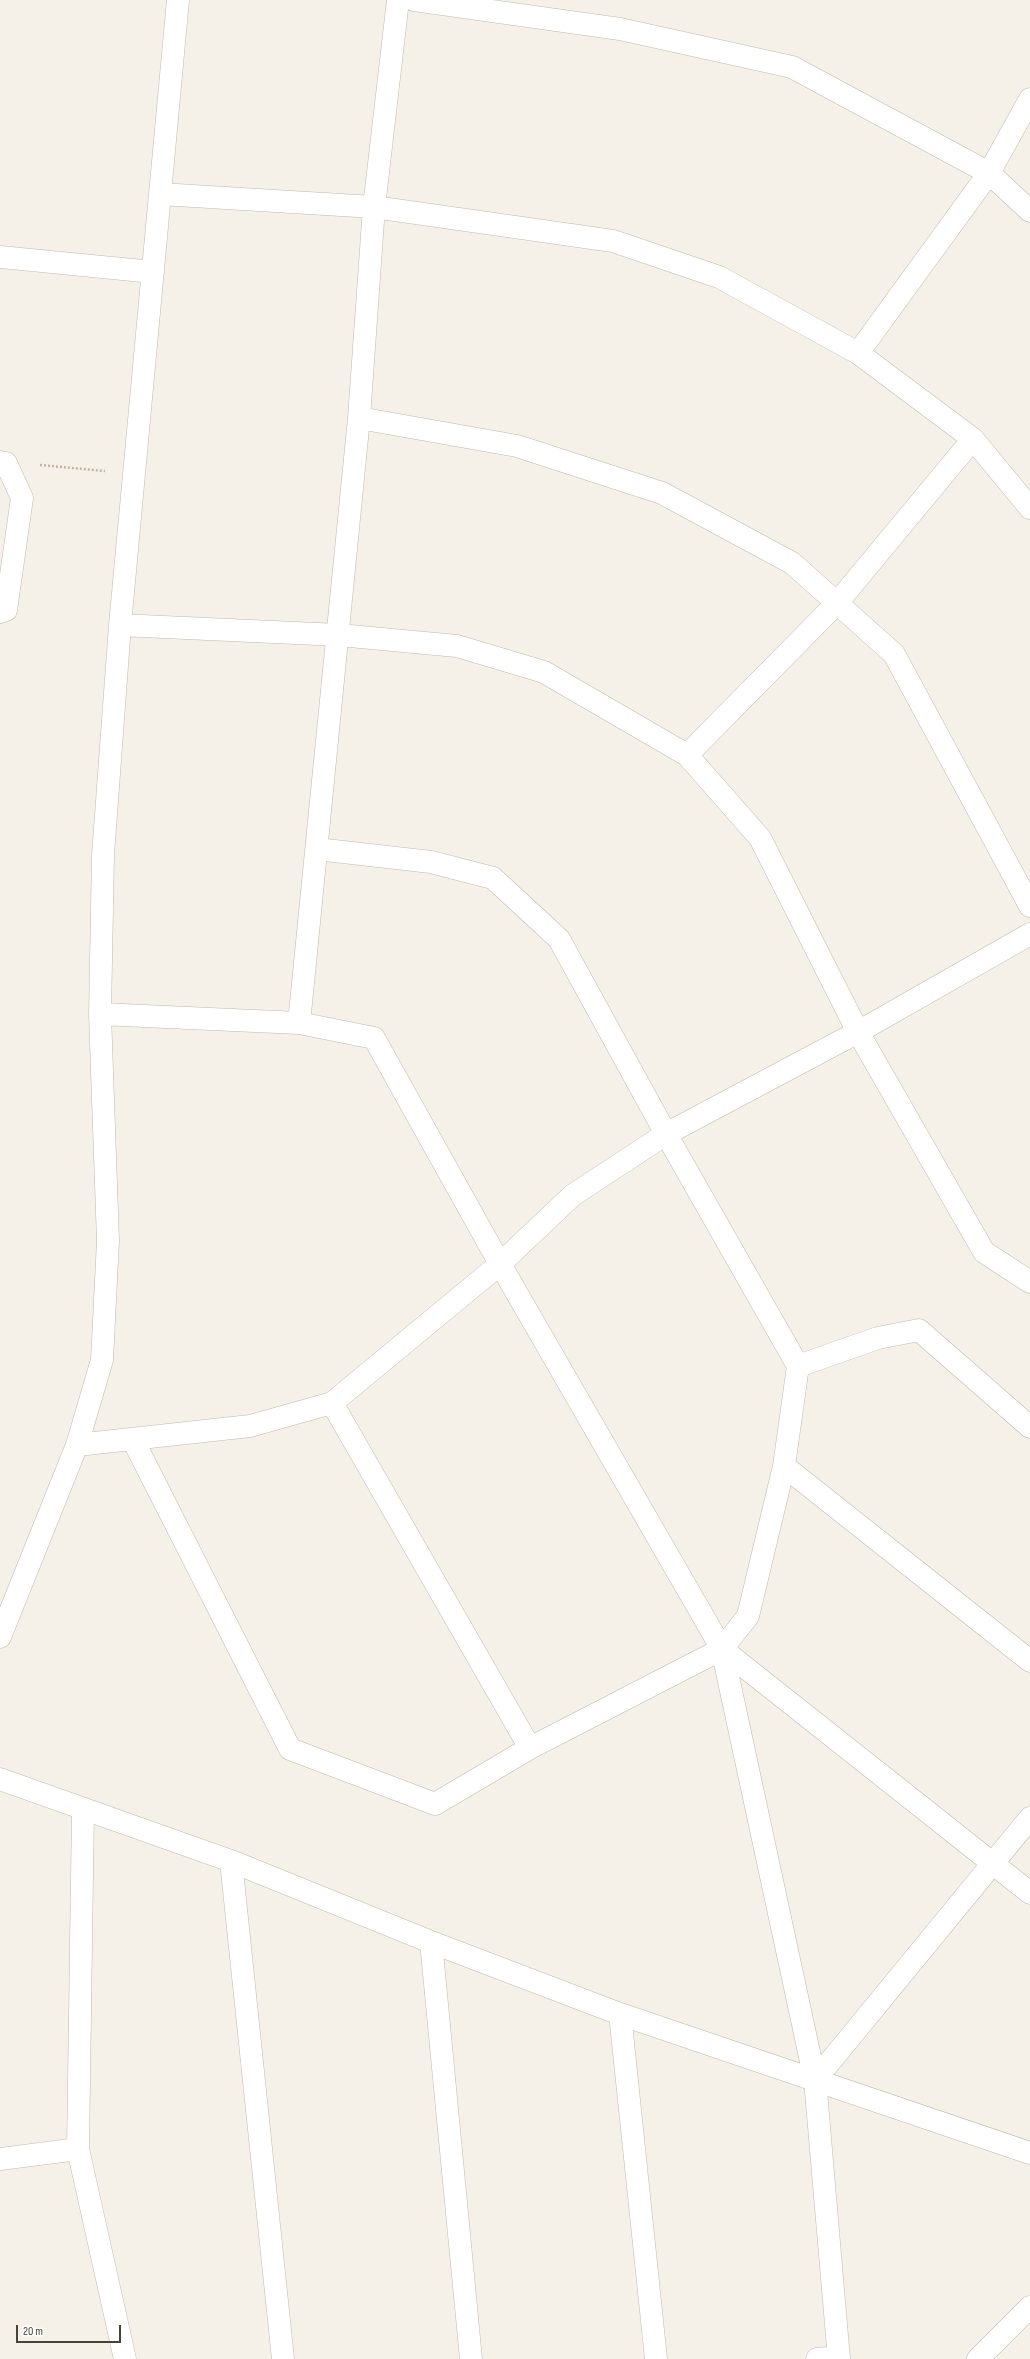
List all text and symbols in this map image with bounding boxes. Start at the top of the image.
scale bar [18,2317,123,2343]
text: 20 m [23,2324,43,2339]

